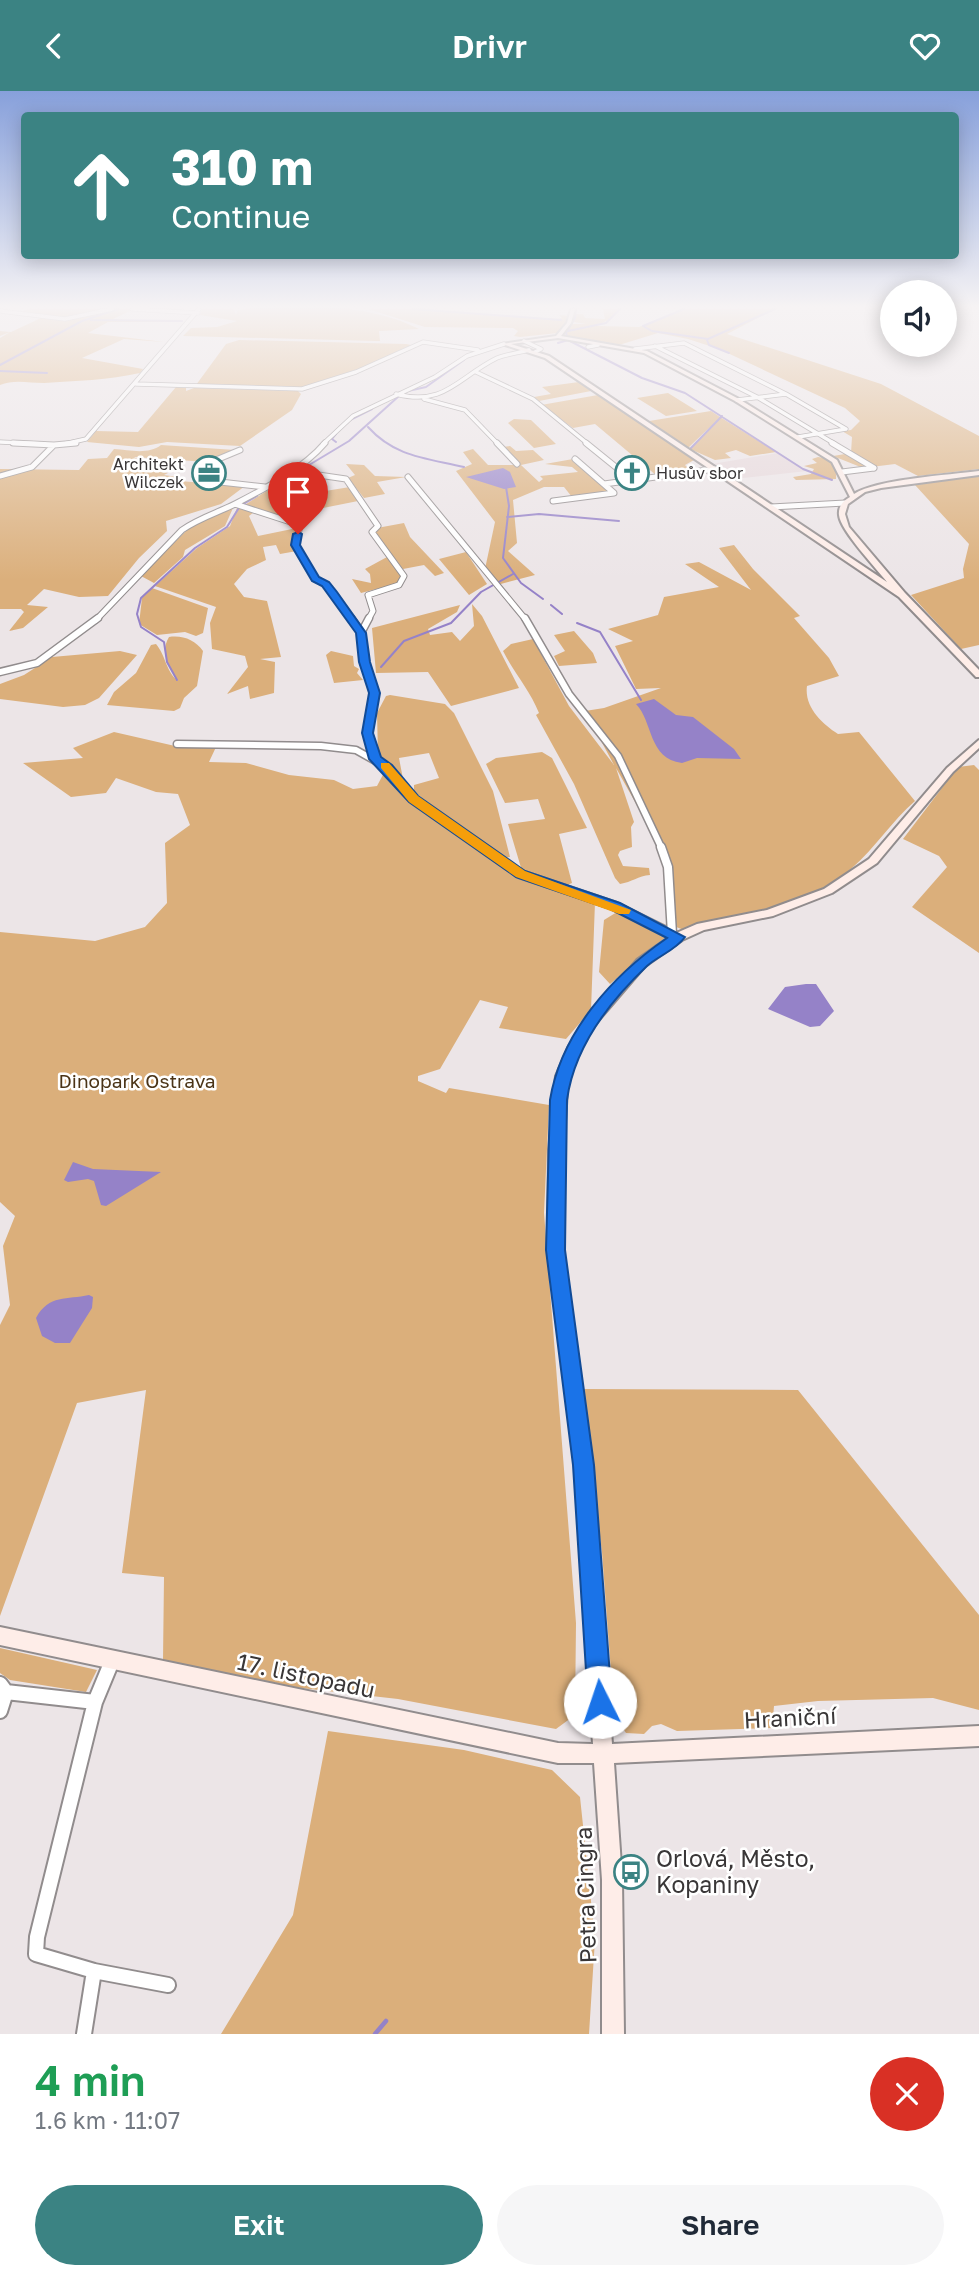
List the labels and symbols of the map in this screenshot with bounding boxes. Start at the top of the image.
place label: Architekt Wilczek [113,454,184,492]
office icon: Architekt Wilczek [190,454,228,492]
church icon: Husův sbor [613,454,651,492]
pin [268,462,328,534]
place label: Husův sbor [656,463,743,483]
park label: Dinopark Ostrava [59,1069,215,1092]
street label: 17. listopadu [235,1647,378,1703]
position arrow [563,1665,637,1739]
street label: Hraniční [743,1701,839,1733]
street label: Petra Cingra [569,1826,601,1964]
place label: Orlová, Město, Kopaniny [656,1844,815,1898]
bus stop icon: Orlová, Město, Kopaniny [612,1853,650,1891]

